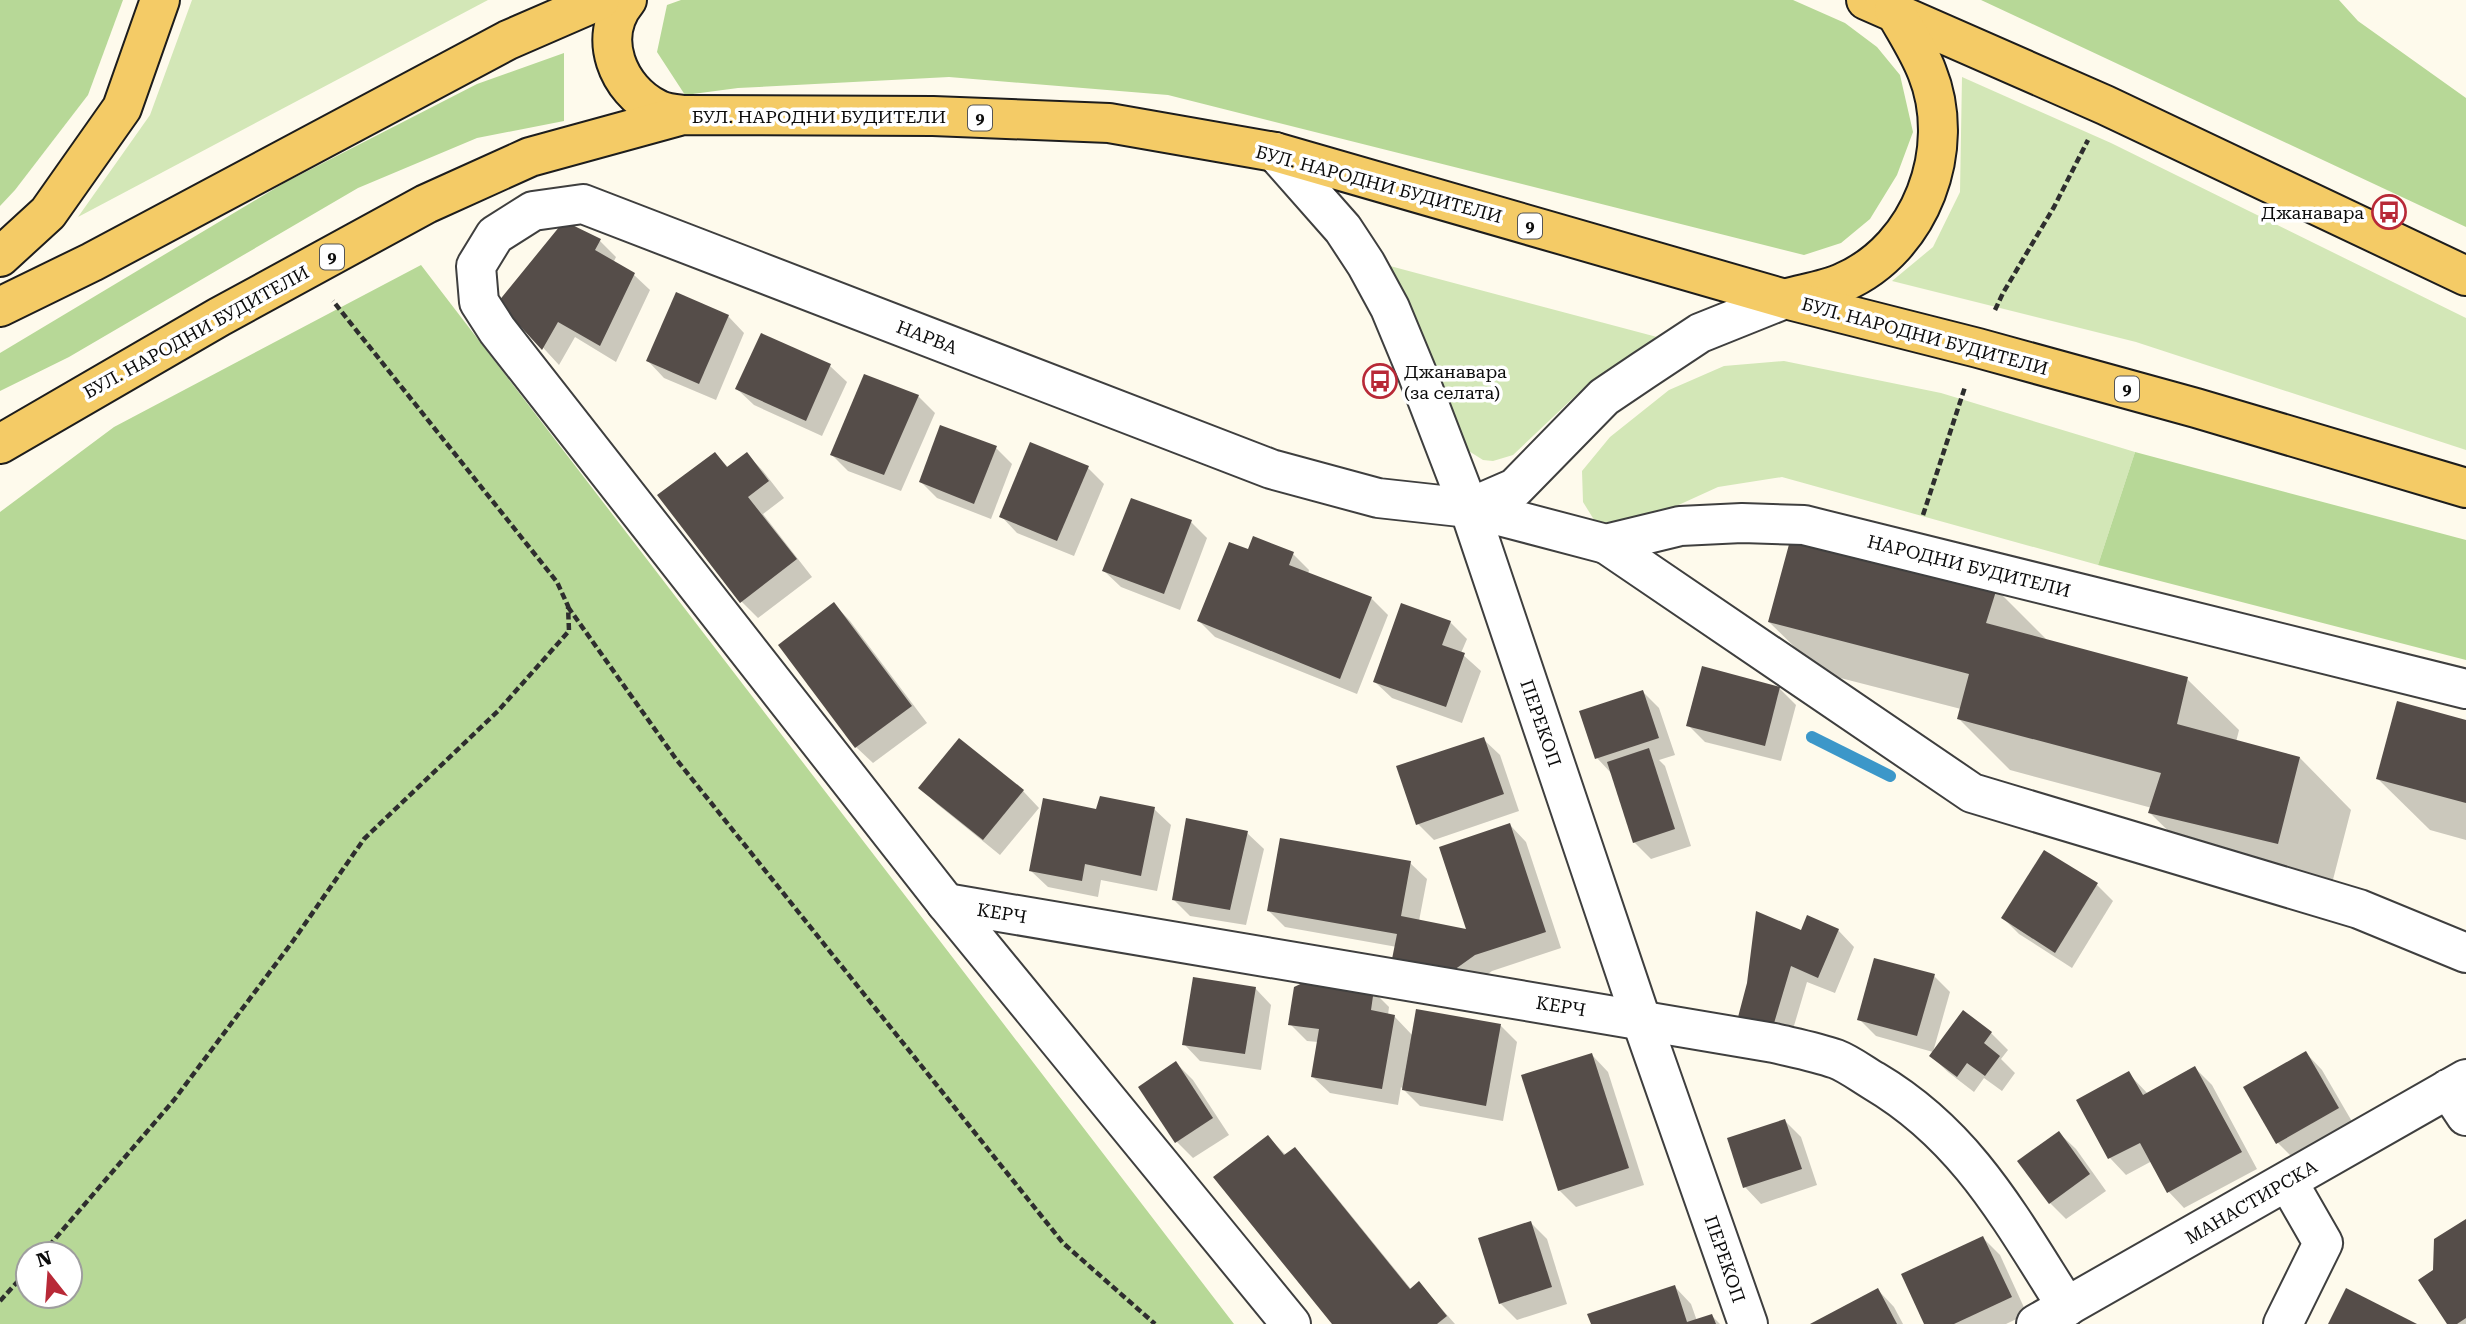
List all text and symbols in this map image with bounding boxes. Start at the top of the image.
street label: БУЛ. НАРОДНИ БУДИТЕЛИ [692,106,946,127]
road number: 9 [968,106,992,130]
street label: БУЛ. НАРОДНИ БУДИТЕЛИ [1253,141,1505,227]
bus stop icon: Джанавара [2370,193,2408,231]
place label: Джанавара [2261,202,2364,223]
road number: 9 [1518,214,1542,238]
road number: 9 [320,244,344,270]
street label: БУЛ. НАРОДНИ БУДИТЕЛИ [80,261,312,403]
street label: БУЛ. НАРОДНИ БУДИТЕЛИ [1799,293,2051,379]
street label: НАРВА [894,316,961,358]
place label: Джанавара (за селата) [1404,361,1507,403]
bus stop icon: Джанавара (за селата) [1361,362,1399,400]
road number: 9 [2115,376,2139,402]
street label: НАРОДНИ БУДИТЕЛИ [1865,531,2073,601]
street label: ПЕРЕКОП [1516,677,1566,769]
street label: КЕРЧ [976,899,1028,927]
street label: КЕРЧ [1535,992,1587,1020]
street label: МАНАСТИРСКА [2181,1156,2321,1248]
street label: ПЕРЕКОП [1700,1213,1750,1305]
north arrow [14,1240,84,1310]
text: N [34,1246,55,1272]

